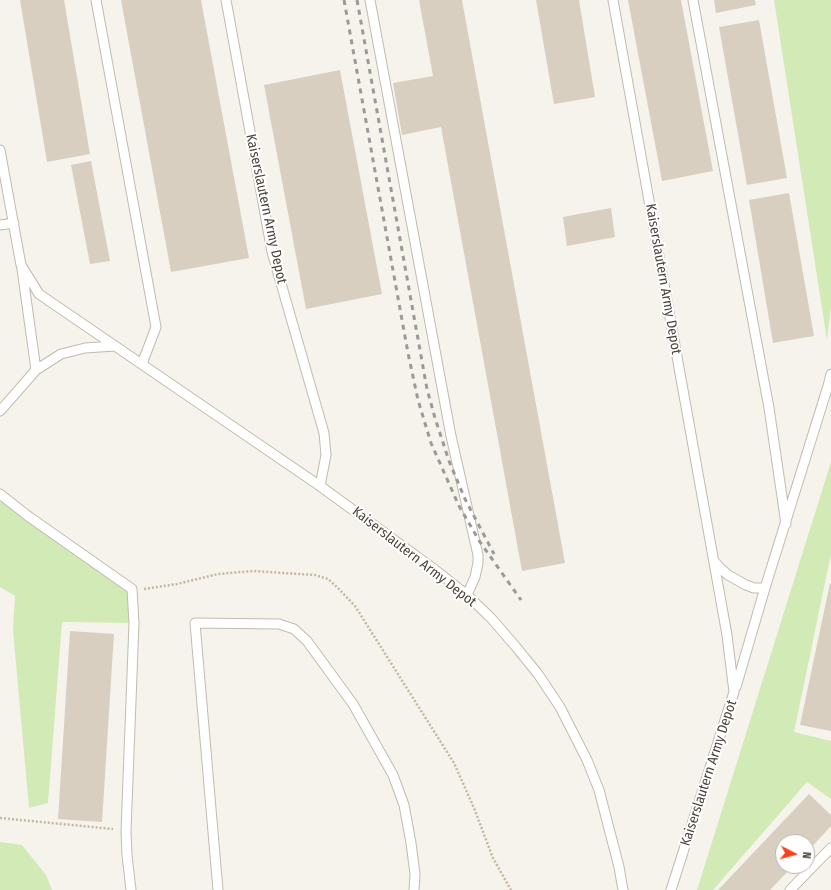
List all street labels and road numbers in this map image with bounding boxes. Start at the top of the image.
street label: Kaiserslautern Army Depot [242,133,290,285]
street label: Kaiserslautern Army Depot [641,202,685,356]
street label: Kaiserslautern Army Depot [349,503,479,611]
street label: Kaiserslautern Army Depot [677,698,741,848]

